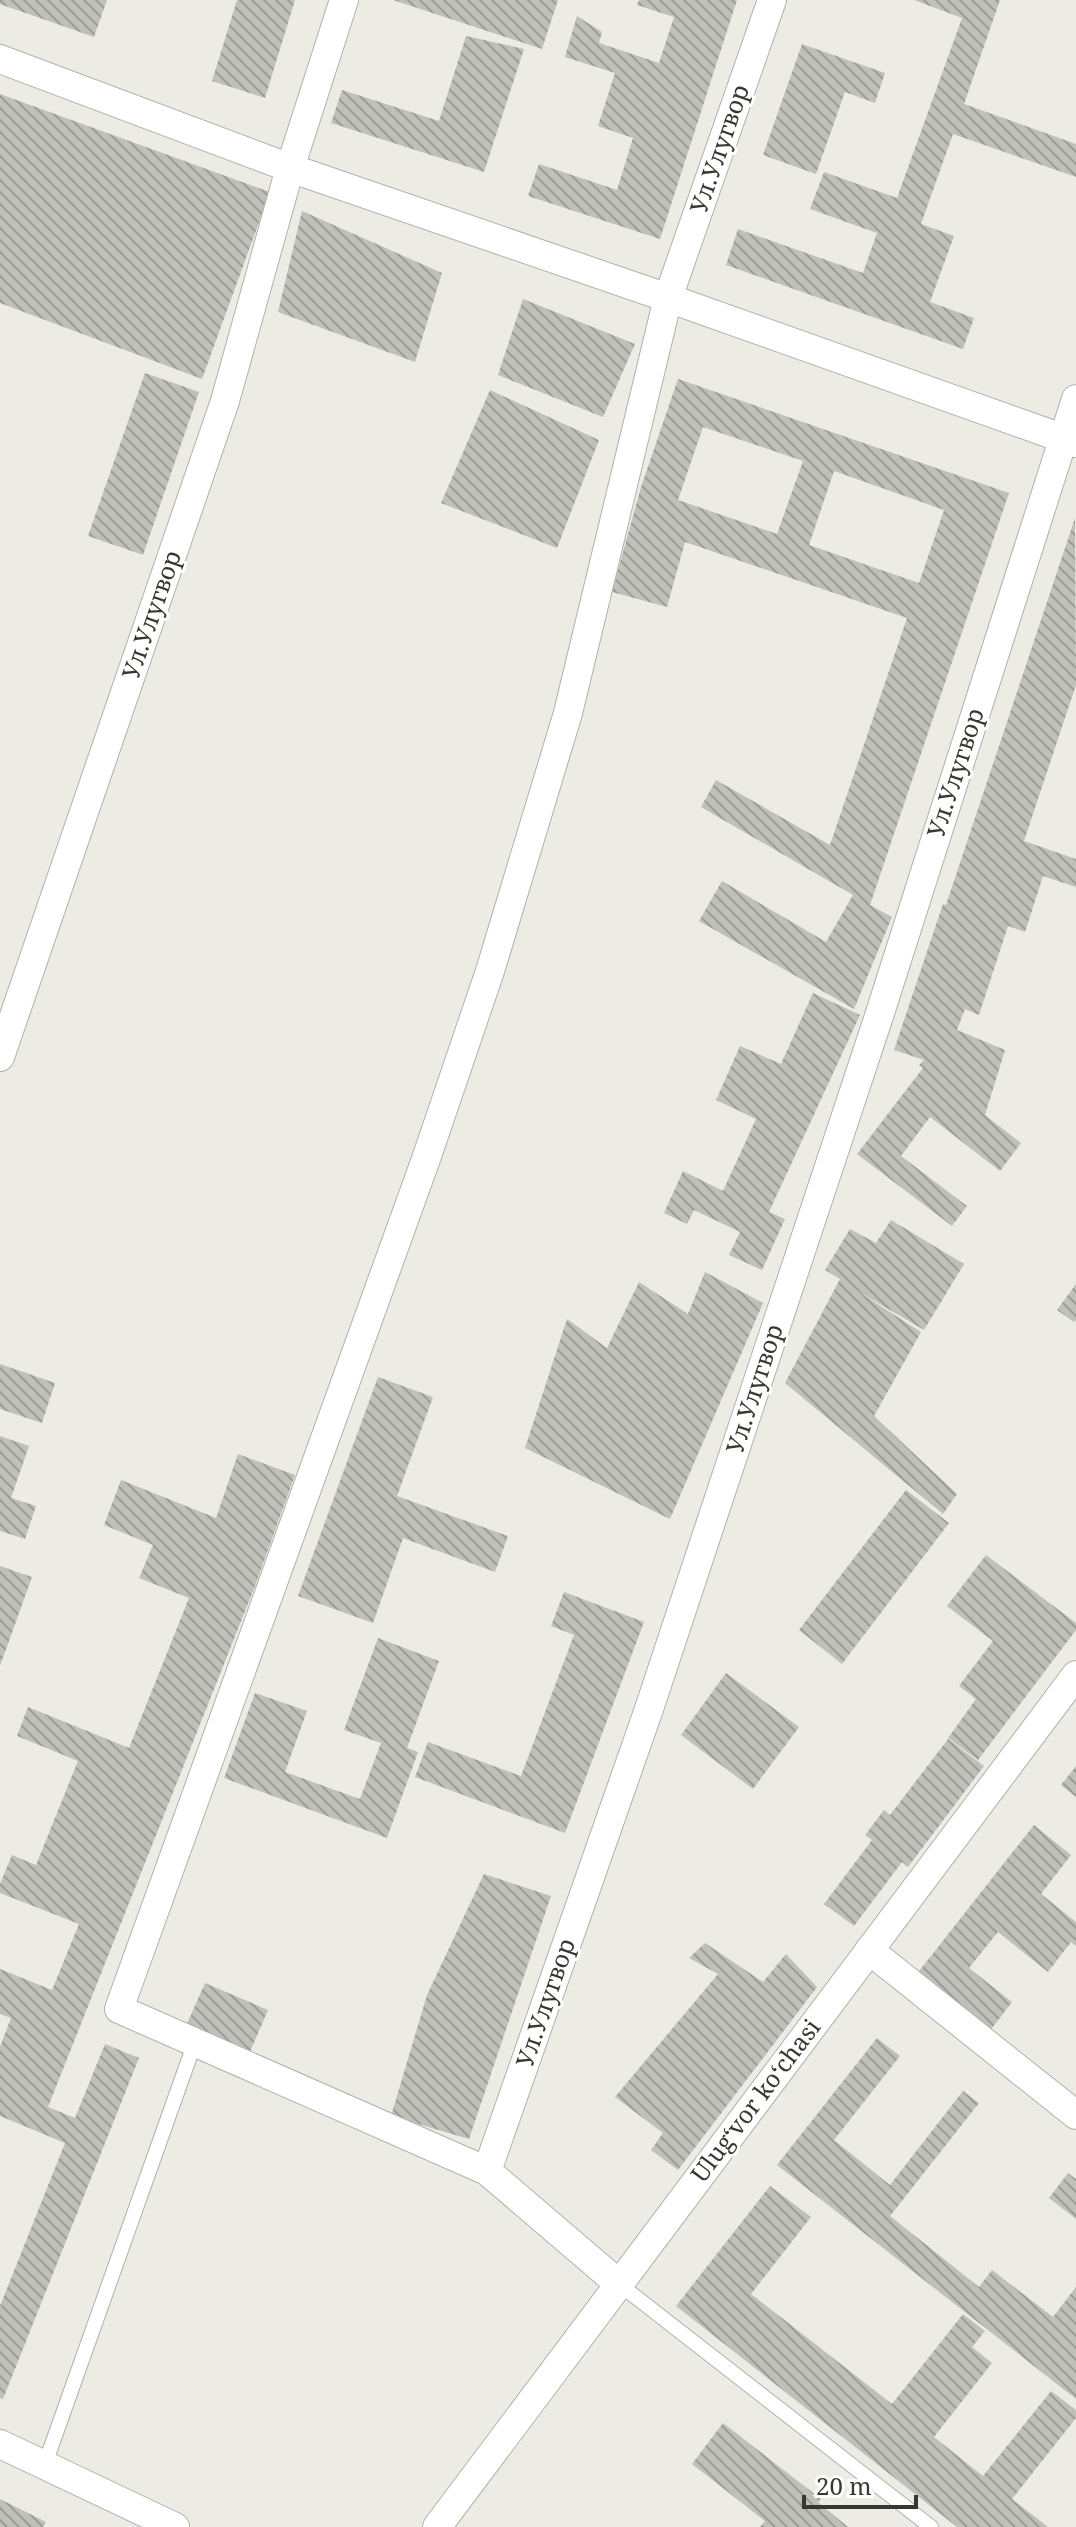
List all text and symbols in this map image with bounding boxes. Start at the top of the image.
street label: Ул.Улугвор [681,80,756,217]
street label: Ул.Улугвор [113,546,188,683]
street label: Ул.Улугвор [918,704,991,841]
street label: Ул.Улугвор [717,1320,790,1457]
street label: Ул.Улугвор [507,1934,582,2071]
street label: Ulugʻvor koʻchasi [682,2011,827,2189]
scale bar [804,2459,916,2509]
text: 20 m [816,2469,872,2502]

